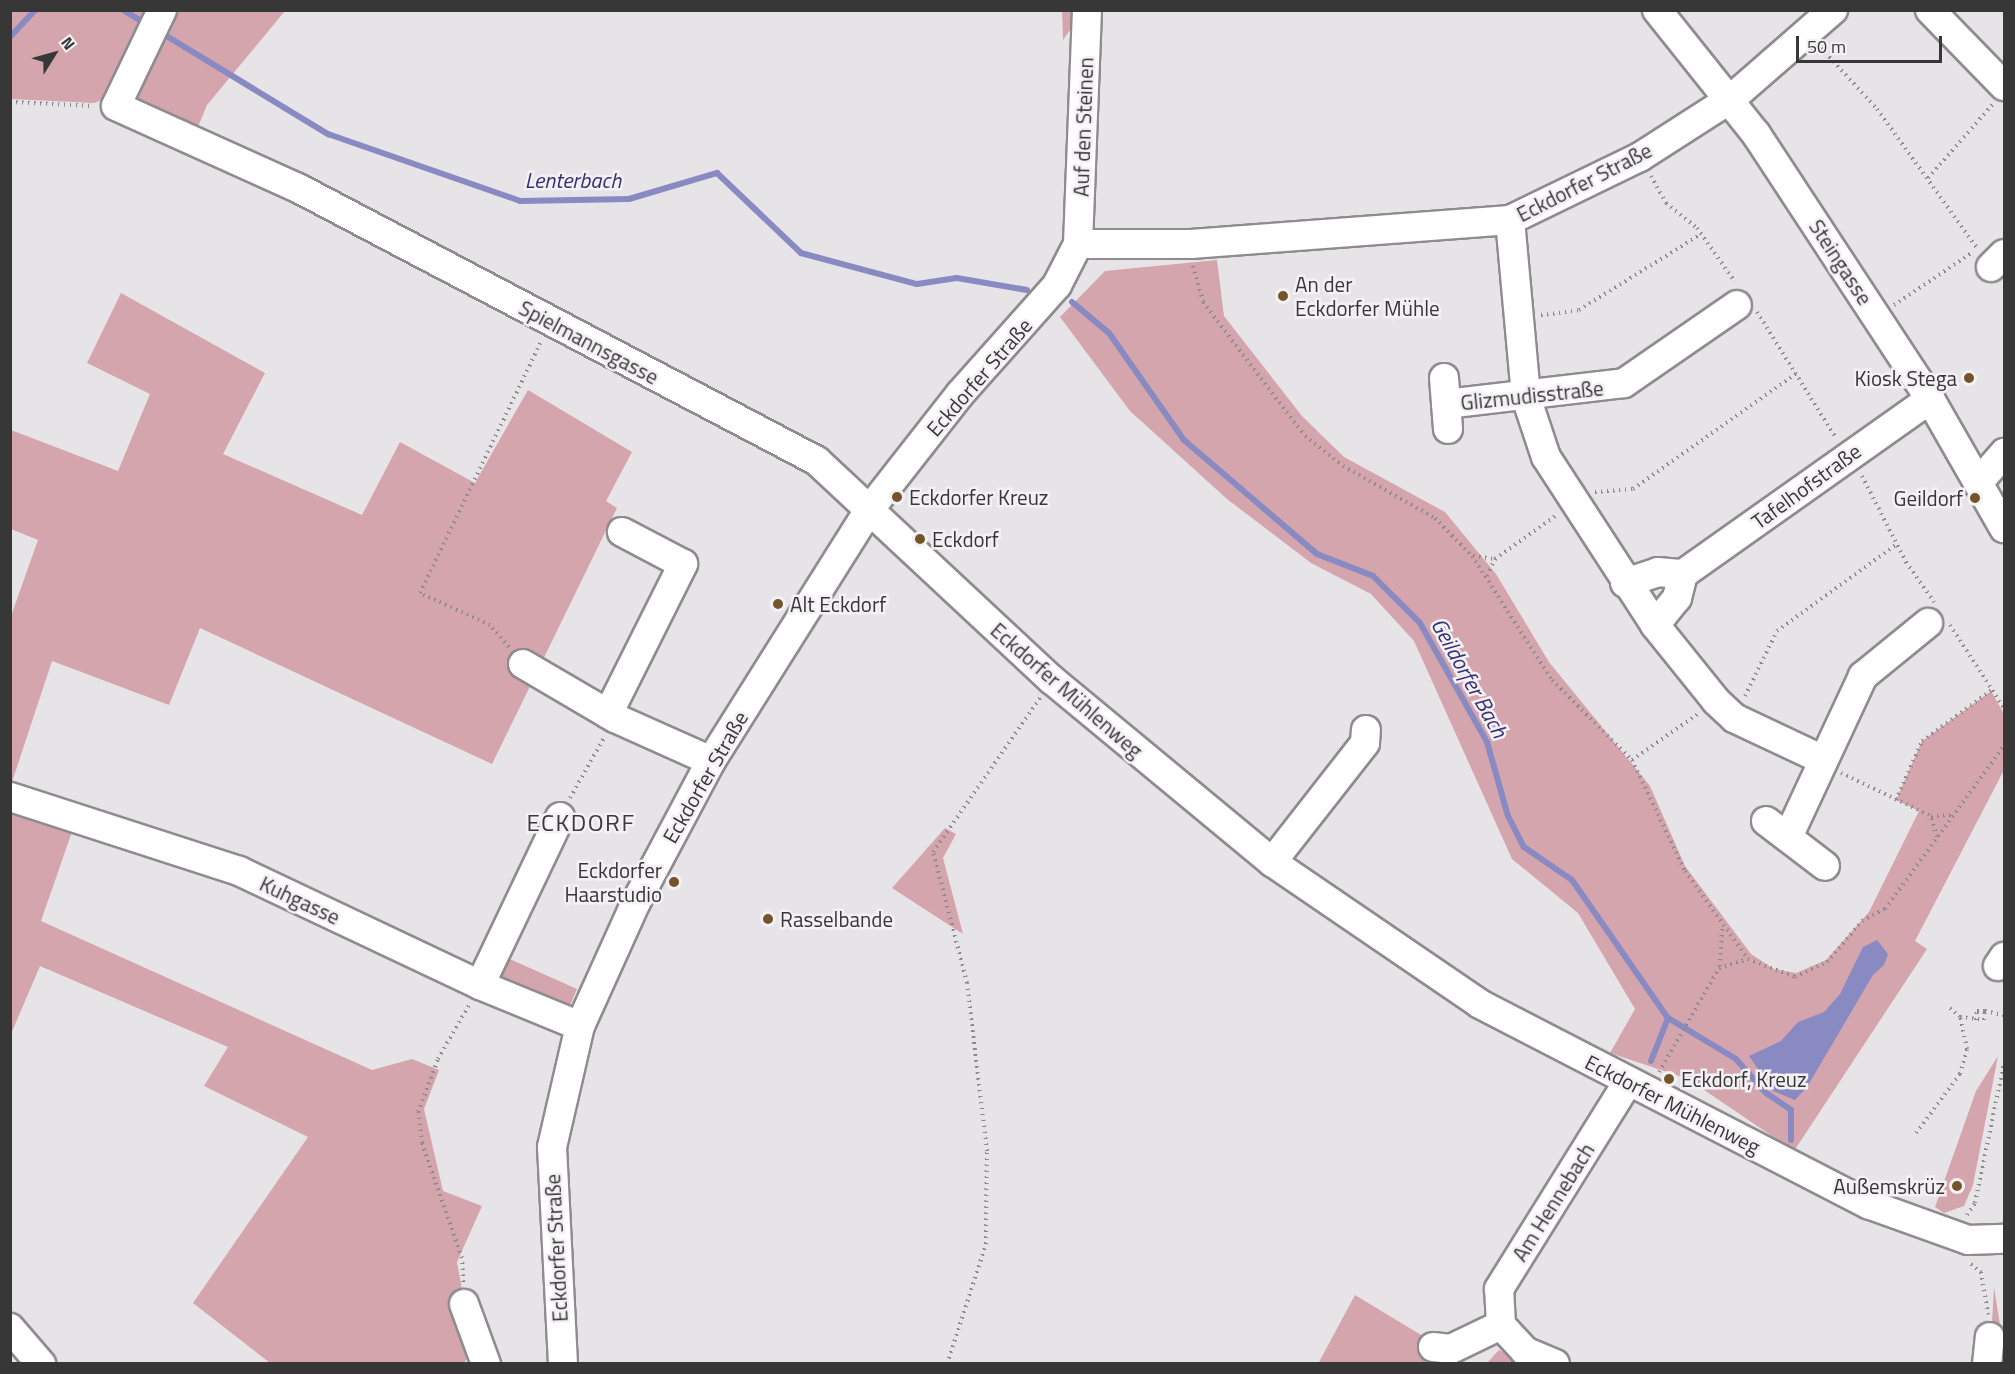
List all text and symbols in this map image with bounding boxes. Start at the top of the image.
north arrow [24,24,84,84]
scale bar [1799,24,1944,62]
text: N [55,32,81,55]
text: 50 m [1807,33,1846,60]
street label: Auf den Steinen [1068,57,1098,197]
street label: Eckdorfer Straße [1512,137,1656,227]
water label: Lenterbach [525,168,621,194]
street label: Steingasse [1804,215,1878,309]
place label: An der Eckdorfer Mühle [1295,271,1440,321]
marker: An der Eckdorfer Mühle [1276,289,1290,303]
street label: Spielmannsgasse [515,295,663,389]
street label: Eckdorfer Straße [921,313,1037,441]
place label: Kiosk Stega [1854,365,1957,391]
marker: Kiosk Stega [1962,371,1976,385]
street label: Glizmudisstraße [1459,375,1605,415]
street label: Tafelhofstraße [1746,438,1866,534]
place label: Eckdorfer Kreuz [909,484,1048,510]
place label: Geildorf [1894,485,1963,511]
marker: Eckdorfer Kreuz [890,490,904,504]
marker: Geildorf [1968,491,1982,505]
place label: Eckdorf [932,526,999,552]
marker: Eckdorf [913,532,927,546]
place label: Alt Eckdorf [790,591,886,617]
marker: Alt Eckdorf [771,597,785,611]
water label: Geildorfer Bach [1425,613,1513,743]
street label: Eckdorfer Mühlenweg [986,617,1148,763]
street label: Eckdorfer Straße [657,707,753,847]
district label: ECKDORF [526,809,636,837]
place label: Eckdorfer Haarstudio [564,857,662,907]
street label: Kuhgasse [256,871,344,929]
marker: Eckdorfer Haarstudio [667,875,681,889]
place label: Rasselbande [780,906,893,932]
marker: Rasselbande [761,912,775,926]
street label: Eckdorfer Mühlenweg [1581,1049,1765,1159]
place label: Eckdorf, Kreuz [1681,1066,1806,1092]
marker: Eckdorf, Kreuz [1662,1072,1676,1086]
street label: Am Hennebach [1507,1138,1599,1266]
street label: Eckdorfer Straße [540,1173,572,1323]
place label: Außemskrüz [1833,1173,1945,1199]
marker: Außemskrüz [1950,1179,1964,1193]

